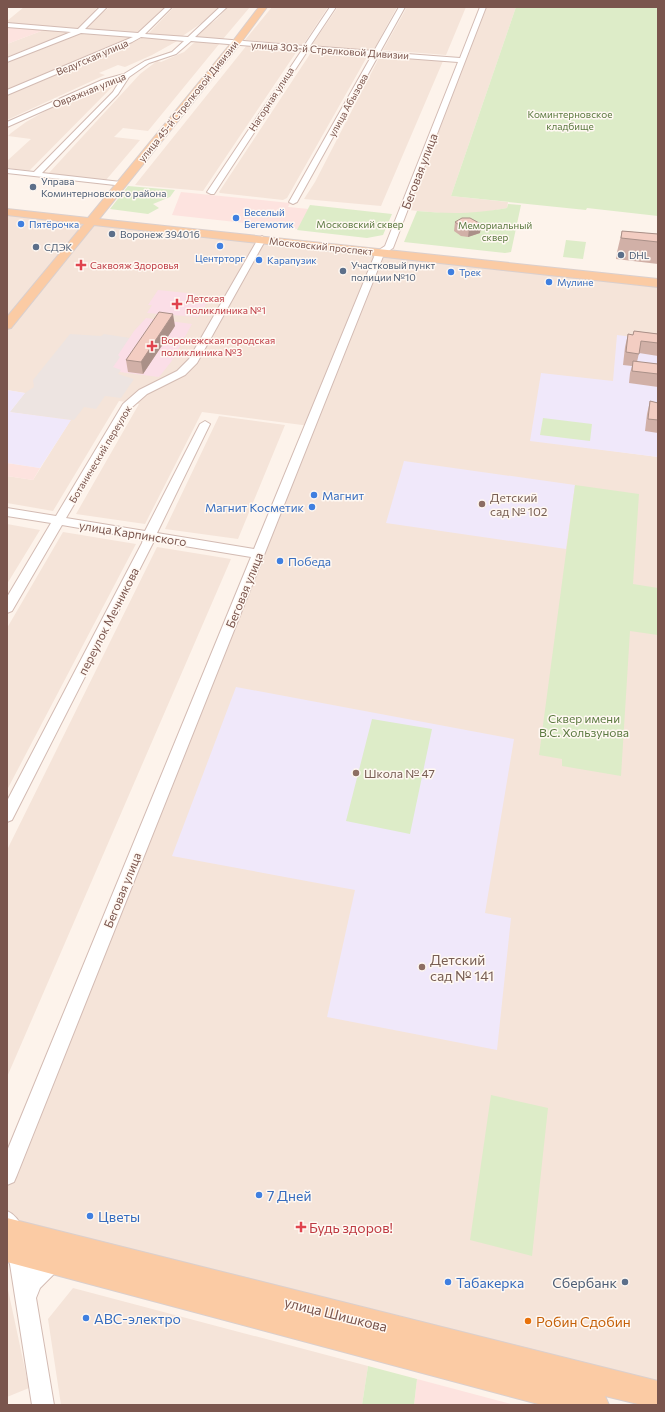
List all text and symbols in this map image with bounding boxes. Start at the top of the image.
street label: Ведугская улица [54,36,130,78]
street label: улица 45-й Стрелковой Дивизии [135,38,241,164]
street label: улица 303-й Стрелковой Дивизии [251,38,409,62]
street label: Нагорная улица [246,65,296,133]
street label: Овражная улица [51,70,127,110]
street label: улица Абызова [326,71,370,139]
park label: Коминтерновское кладбище [528,108,612,132]
street label: Беговая улица [398,131,440,211]
place label: Управа Коминтерновского района [41,175,166,199]
marker: Управа Коминтерновского района [28,182,38,192]
place label: Веселый Бегемотик [244,206,295,230]
marker: Веселый Бегемотик [231,213,241,223]
place label: Пятёрочка [29,218,79,230]
park label: Московский сквер [316,218,404,230]
marker: Пятёрочка [16,219,26,229]
park label: Мемориальный сквер [458,219,532,243]
place label: Воронеж 394016 [120,228,200,240]
marker: Воронеж 394016 [107,229,117,239]
street label: Московский проспект [269,235,374,257]
place label: СДЭК [44,241,73,253]
marker: Центрторг [215,241,225,251]
marker: СДЭК [31,242,41,252]
place label: DHL [629,249,650,261]
marker: DHL [616,250,626,260]
place label: Центрторг [195,252,246,264]
place label: Карапузик [267,254,317,266]
marker: Карапузик [254,255,264,265]
marker: Саквояж Здоровья [75,259,87,271]
place label: Саквояж Здоровья [90,259,179,271]
place label: Участковый пункт полиции №10 [351,259,435,283]
marker: Участковый пункт полиции №10 [338,266,348,276]
place label: Трек [459,266,482,278]
marker: Трек [446,267,456,277]
place label: Мулине [557,276,594,288]
marker: Мулине [544,277,554,287]
place label: Детская поликлиника №1 [186,292,266,316]
marker: Детская поликлиника №1 [171,298,183,310]
place label: Воронежская городская поликлиника №3 [161,334,275,358]
marker: Воронежская городская поликлиника №3 [146,340,158,352]
street label: Ботанический переулок [66,402,134,505]
place label: Магнит [322,488,365,502]
marker: Магнит [309,490,319,500]
place label: Детский сад № 102 [490,490,548,518]
marker: Детский сад № 102 [477,499,487,509]
place label: Магнит Косметик [205,500,305,514]
marker: Магнит Косметик [307,502,317,512]
street label: улица Карпинского [78,518,188,548]
street label: Беговая улица [222,550,266,630]
place label: Победа [288,554,331,568]
marker: Победа [275,556,285,566]
street label: переулок Мечникова [75,565,141,677]
park label: Сквер имени В.С. Хользунова [539,711,629,739]
place label: Школа № 47 [364,766,435,780]
marker: Школа № 47 [351,768,361,778]
street label: Беговая улица [100,850,144,930]
place label: Детский сад № 141 [430,951,494,984]
marker: Детский сад № 141 [417,962,427,972]
place label: 7 Дней [267,1187,311,1204]
marker: 7 Дней [254,1190,264,1200]
place label: Цветы [98,1208,140,1225]
marker: Цветы [85,1211,95,1221]
place label: Будь здоров! [309,1219,393,1236]
marker: Будь здоров! [296,1222,306,1232]
place label: Табакерка [456,1274,524,1291]
place label: Сбербанк [552,1274,617,1291]
marker: Табакерка [443,1277,453,1287]
marker: Сбербанк [620,1277,630,1287]
street label: улица Шишкова [283,1293,389,1335]
place label: АВС-электро [94,1310,181,1327]
marker: АВС-электро [81,1313,91,1323]
place label: Робин Сдобин [536,1313,631,1330]
marker: Робин Сдобин [523,1316,533,1326]

